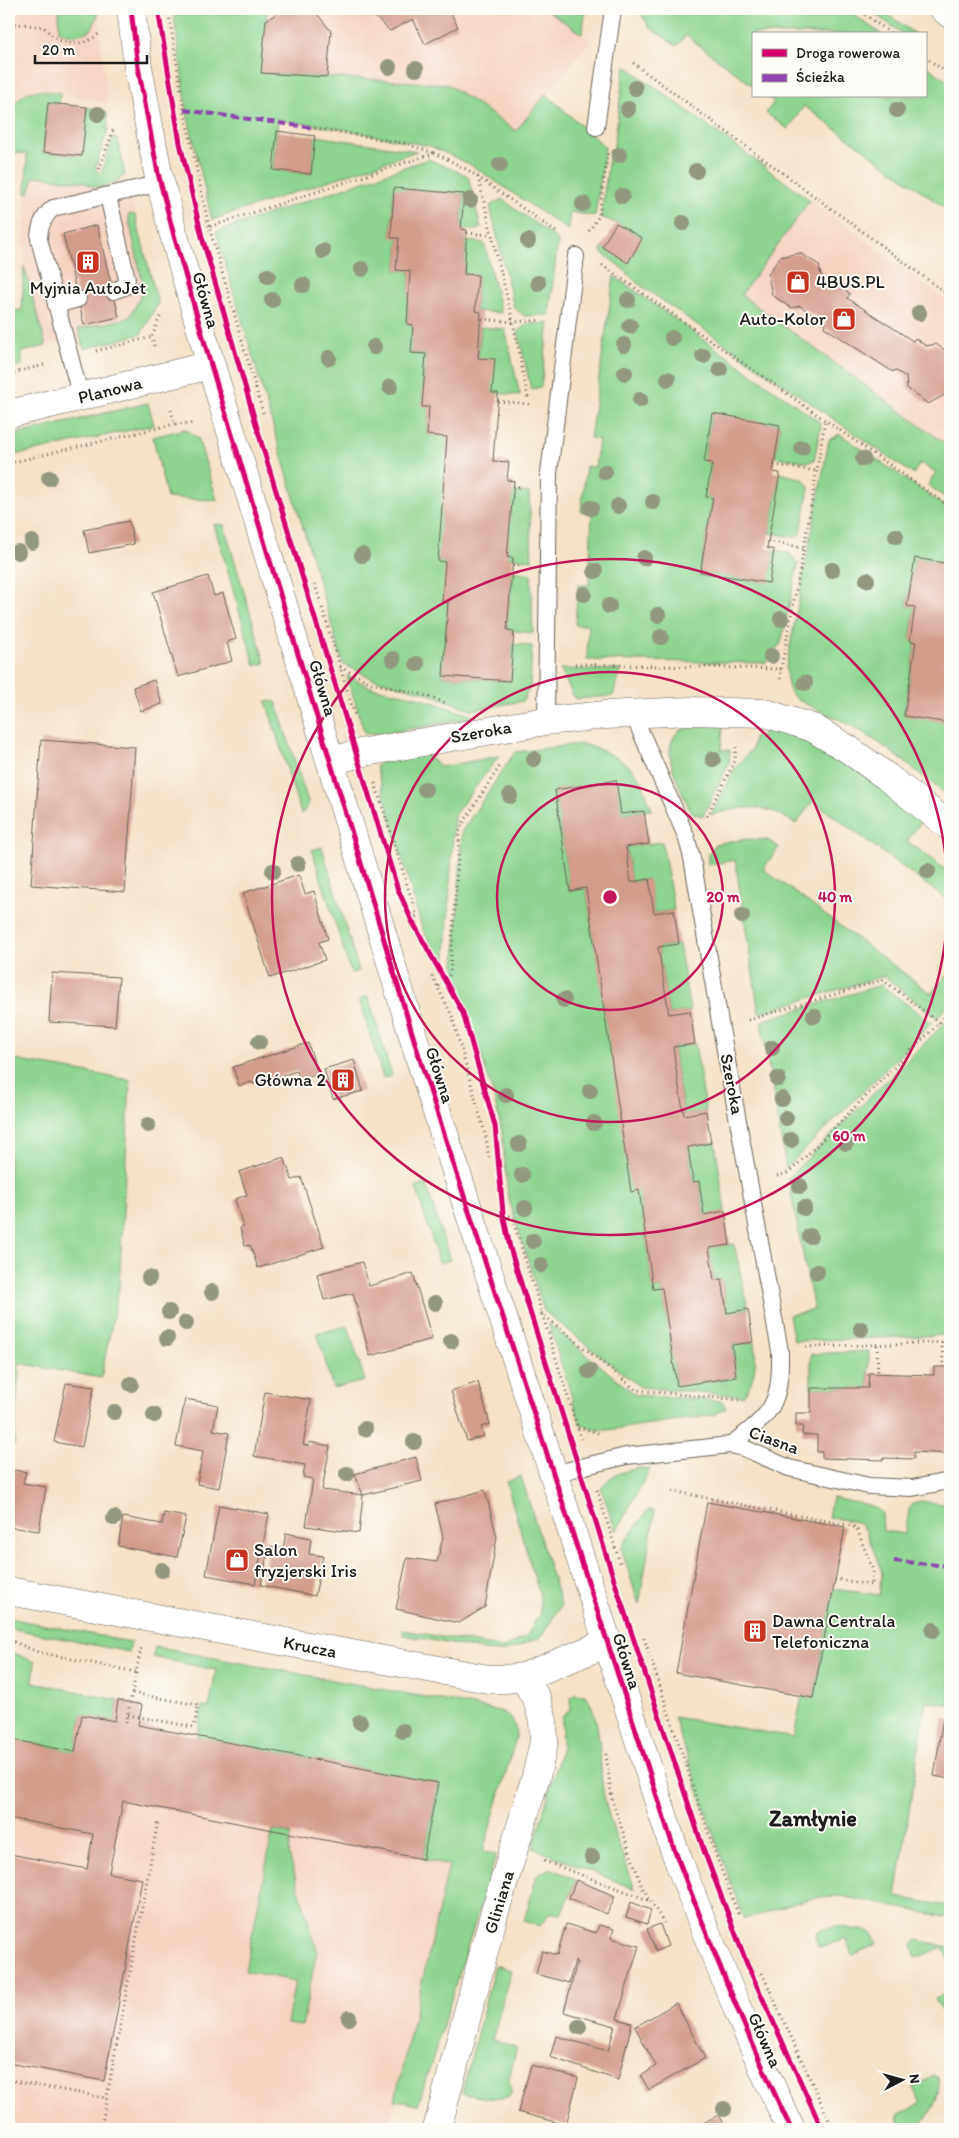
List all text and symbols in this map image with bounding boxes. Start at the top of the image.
scale bar [35,32,148,64]
legend [752,32,926,98]
text: 20 m [42,41,76,59]
text: Droga rowerowa [796,44,900,62]
text: Ścieżka [796,68,845,86]
building icon: Myjnia AutoJet [75,249,101,275]
street label: Główna [187,269,225,332]
shop icon: 4BUS.PL [785,269,811,295]
place label: 4BUS.PL [816,271,885,293]
place label: Myjnia AutoJet [30,277,146,299]
shop icon: Auto-Kolor [831,306,857,332]
place label: Auto-Kolor [739,308,827,330]
street label: Planowa [76,371,145,409]
street label: Główna [304,657,342,720]
street label: Szeroka [449,716,514,748]
centre of rings [601,888,619,906]
text: 20 m [706,888,740,906]
text: 40 m [818,888,853,906]
street label: Główna [421,1044,460,1107]
street label: Szeroka [715,1052,749,1117]
building icon: Główna 2 [330,1067,356,1093]
place label: Główna 2 [254,1069,327,1091]
text: 60 m [832,1127,866,1145]
street label: Ciasna [746,1421,803,1459]
place label: Salon fryzjerski Iris [254,1539,357,1582]
shop icon: Salon fryzjerski Iris [224,1547,250,1573]
place label: Dawna Centrala Telefoniczna [772,1610,896,1653]
building icon: Dawna Centrala Telefoniczna [742,1618,768,1644]
street label: Główna [608,1630,647,1693]
street label: Krucza [281,1631,339,1663]
district label: Zamłynie [769,1805,857,1832]
street label: Gliniana [479,1867,519,1936]
street label: Główna [743,2009,787,2072]
north arrow [876,2056,926,2106]
text: N [905,2073,923,2084]

